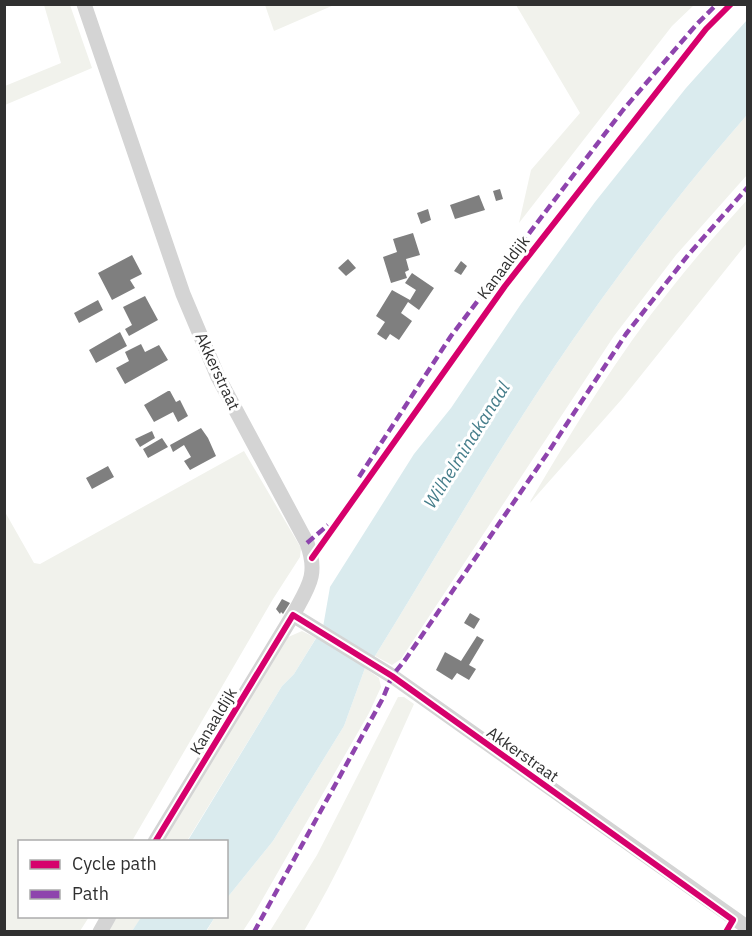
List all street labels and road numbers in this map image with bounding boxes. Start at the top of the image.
street label: Kanaaldijk [473,231,534,303]
street label: Akkerstraat [191,329,245,413]
street label: Kanaaldijk [185,683,241,758]
street label: Akkerstraat [483,722,563,786]

